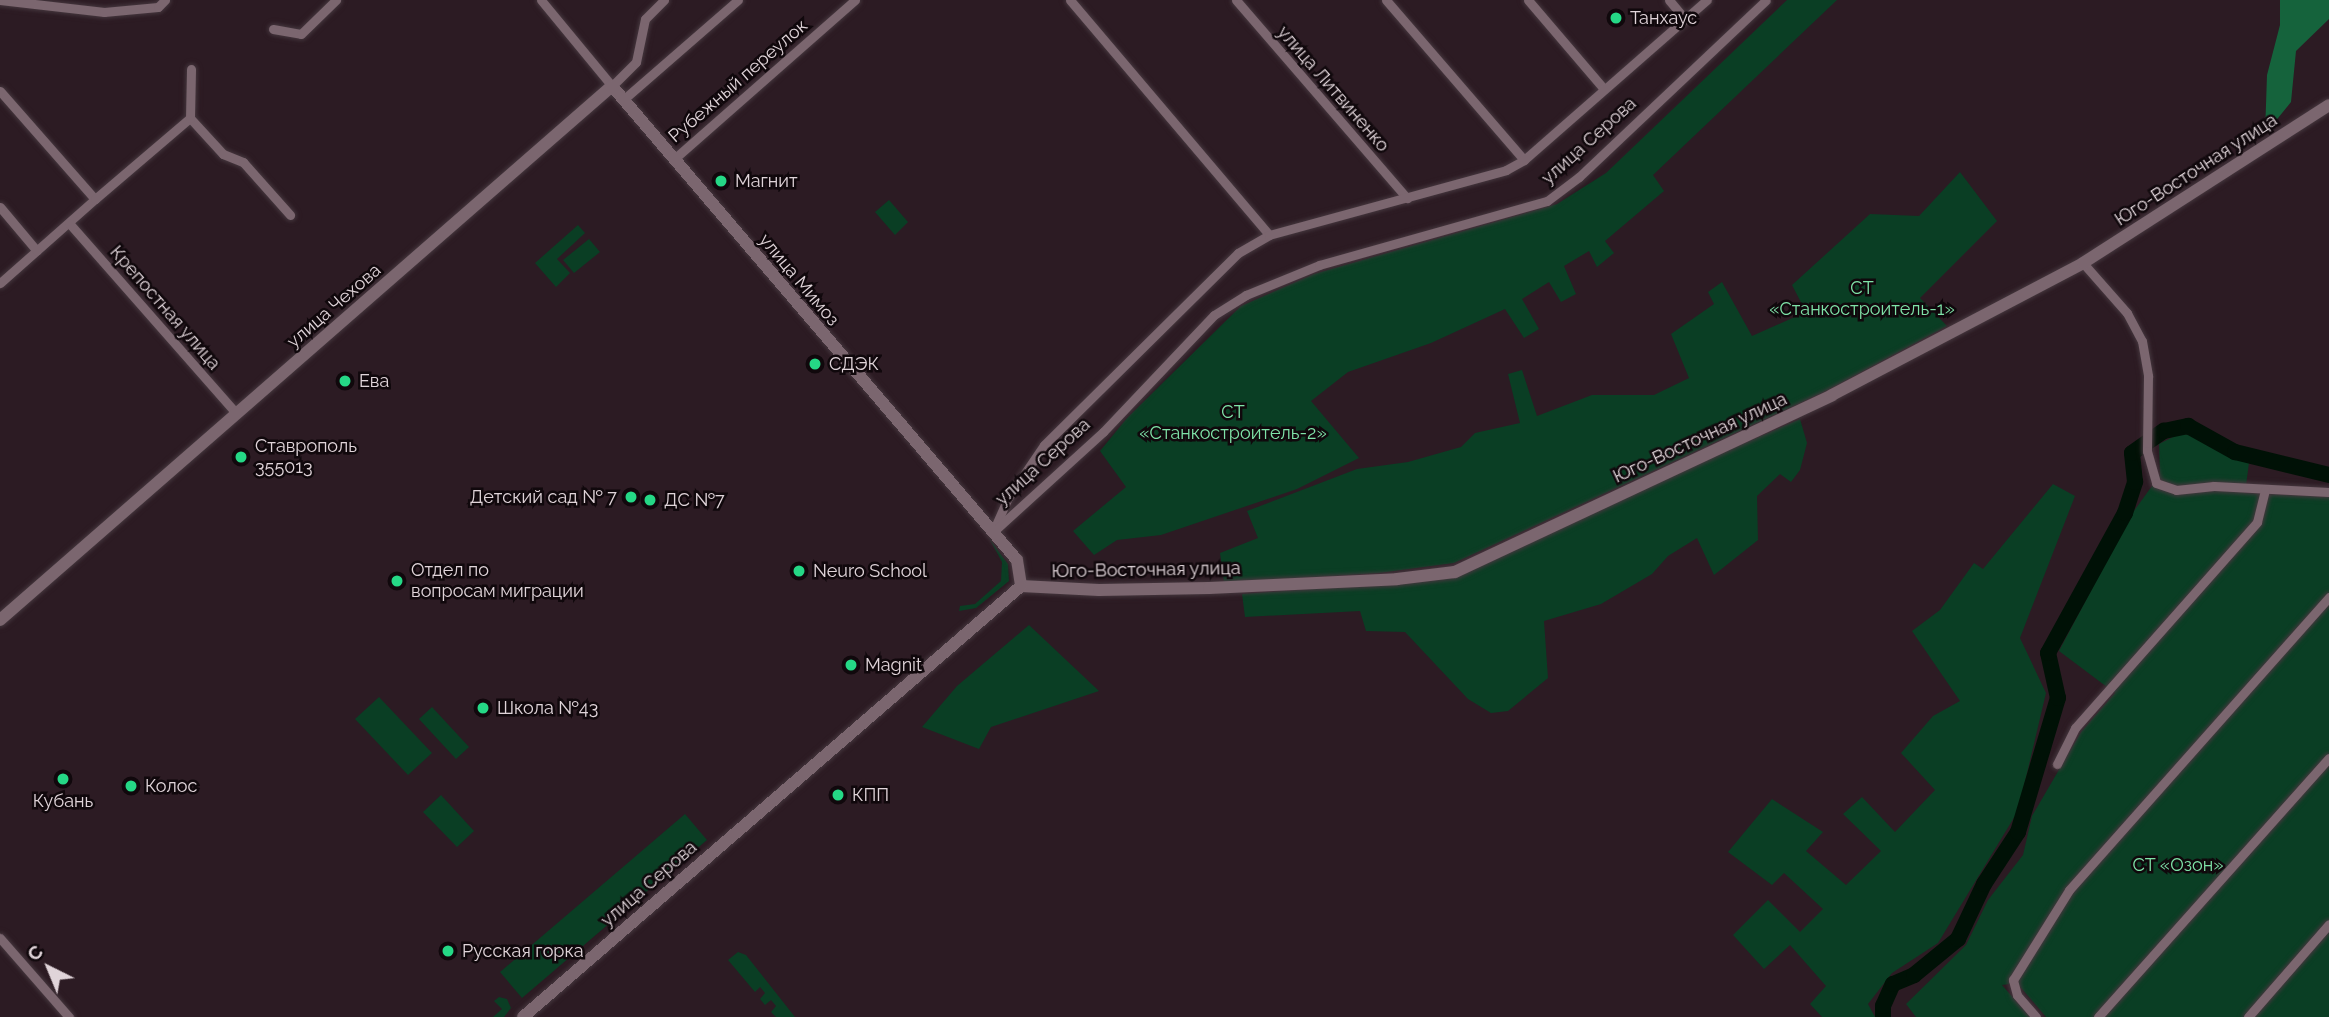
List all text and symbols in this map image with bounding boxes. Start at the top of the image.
place label: Танхаус [1630,7,1697,29]
marker: Танхаус [1608,10,1624,26]
street label: Рубежный переулок [664,15,812,147]
street label: улица Литвиненко [1273,22,1393,156]
street label: улица Серова [1537,93,1641,189]
street label: Юго-Восточная улица [2111,109,2281,231]
place label: Магнит [735,170,798,192]
marker: Магнит [713,173,729,189]
street label: улица Мимоз [754,230,844,330]
street label: Крепостная улица [105,241,225,375]
street label: улица Чехова [283,260,385,352]
park label: СТ «Станкостроитель-1» [1769,278,1955,320]
place label: СДЭК [829,353,879,375]
marker: СДЭК [807,356,823,372]
place label: Ева [359,370,389,392]
marker: Ева [337,373,353,389]
street label: Юго-Восточная улица [1610,388,1790,488]
park label: СТ «Станкостроитель-2» [1139,402,1327,444]
street label: улица Серова [991,414,1095,510]
place label: Ставрополь 355013 [255,436,357,478]
marker: Ставрополь 355013 [233,449,249,465]
place label: Детский сад № 7 [470,486,617,508]
marker: Детский сад № 7 [623,489,639,505]
place label: ДС №7 [664,489,725,511]
marker: ДС №7 [642,492,658,508]
street label: Юго-Восточная улица [1051,558,1241,582]
place label: Отдел по вопросам миграции [411,560,584,602]
place label: Neuro School [813,560,927,582]
marker: Neuro School [791,563,807,579]
marker: Отдел по вопросам миграции [389,573,405,589]
place label: Magnit [865,654,922,676]
marker: Magnit [843,657,859,673]
place label: Школа №43 [497,697,598,719]
marker: Школа №43 [475,700,491,716]
marker: Кубань [55,771,71,787]
place label: Колос [145,775,197,797]
marker: Колос [123,778,139,794]
place label: КПП [852,784,889,806]
marker: КПП [830,787,846,803]
place label: Кубань [33,790,93,812]
street label: улица Серова [597,837,701,931]
park label: СТ «Озон» [2132,854,2224,876]
north arrow [14,933,84,1003]
text: С [22,940,47,965]
place label: Русская горка [462,940,584,962]
marker: Русская горка [440,943,456,959]

